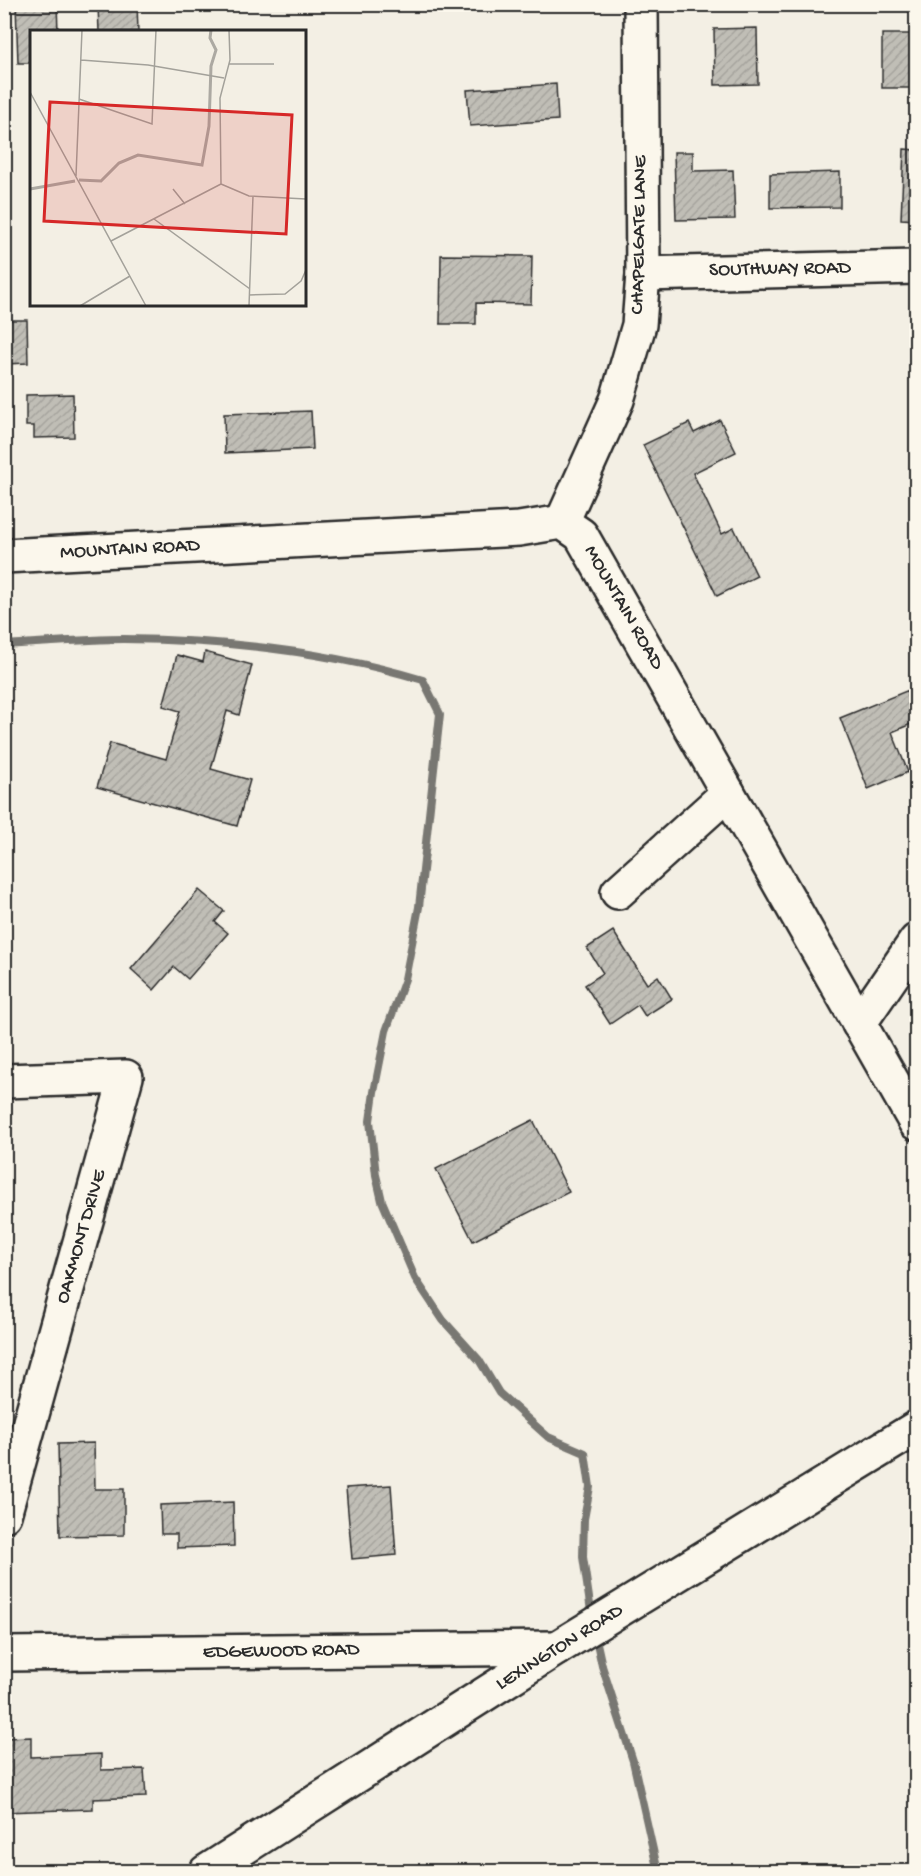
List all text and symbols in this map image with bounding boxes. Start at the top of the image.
inset map [30,30,306,306]
street label: CHAPELGATE LANE [627,154,653,315]
street label: SOUTHWAY ROAD [709,257,852,283]
street label: MOUNTAIN ROAD [60,535,201,565]
street label: MOUNTAIN ROAD [578,542,668,675]
street label: OAKMONT DRIVE [52,1166,113,1307]
street label: LEXINGTON ROAD [492,1599,629,1696]
street label: EDGEWOOD ROAD [202,1639,361,1665]

